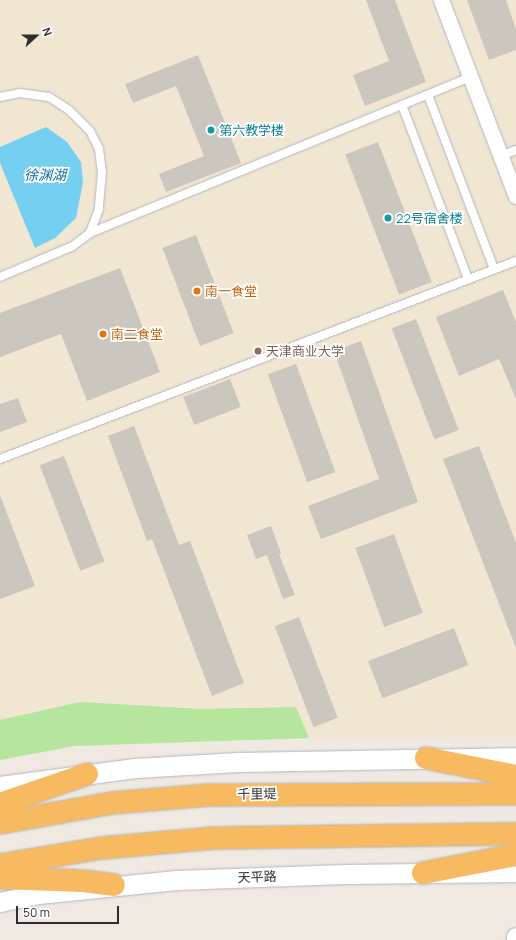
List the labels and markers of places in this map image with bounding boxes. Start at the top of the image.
place label: 第六教学楼 [219,122,284,138]
marker: 第六教学楼 [206,125,216,135]
place label: 22号宿舍楼 [396,210,463,226]
marker: 22号宿舍楼 [383,213,393,223]
place label: 南一食堂 [205,283,257,299]
marker: 南一食堂 [192,286,202,296]
place label: 南二食堂 [111,326,163,342]
marker: 南二食堂 [98,329,108,339]
place label: 天津商业大学 [266,343,344,359]
marker: 天津商业大学 [253,346,263,356]

